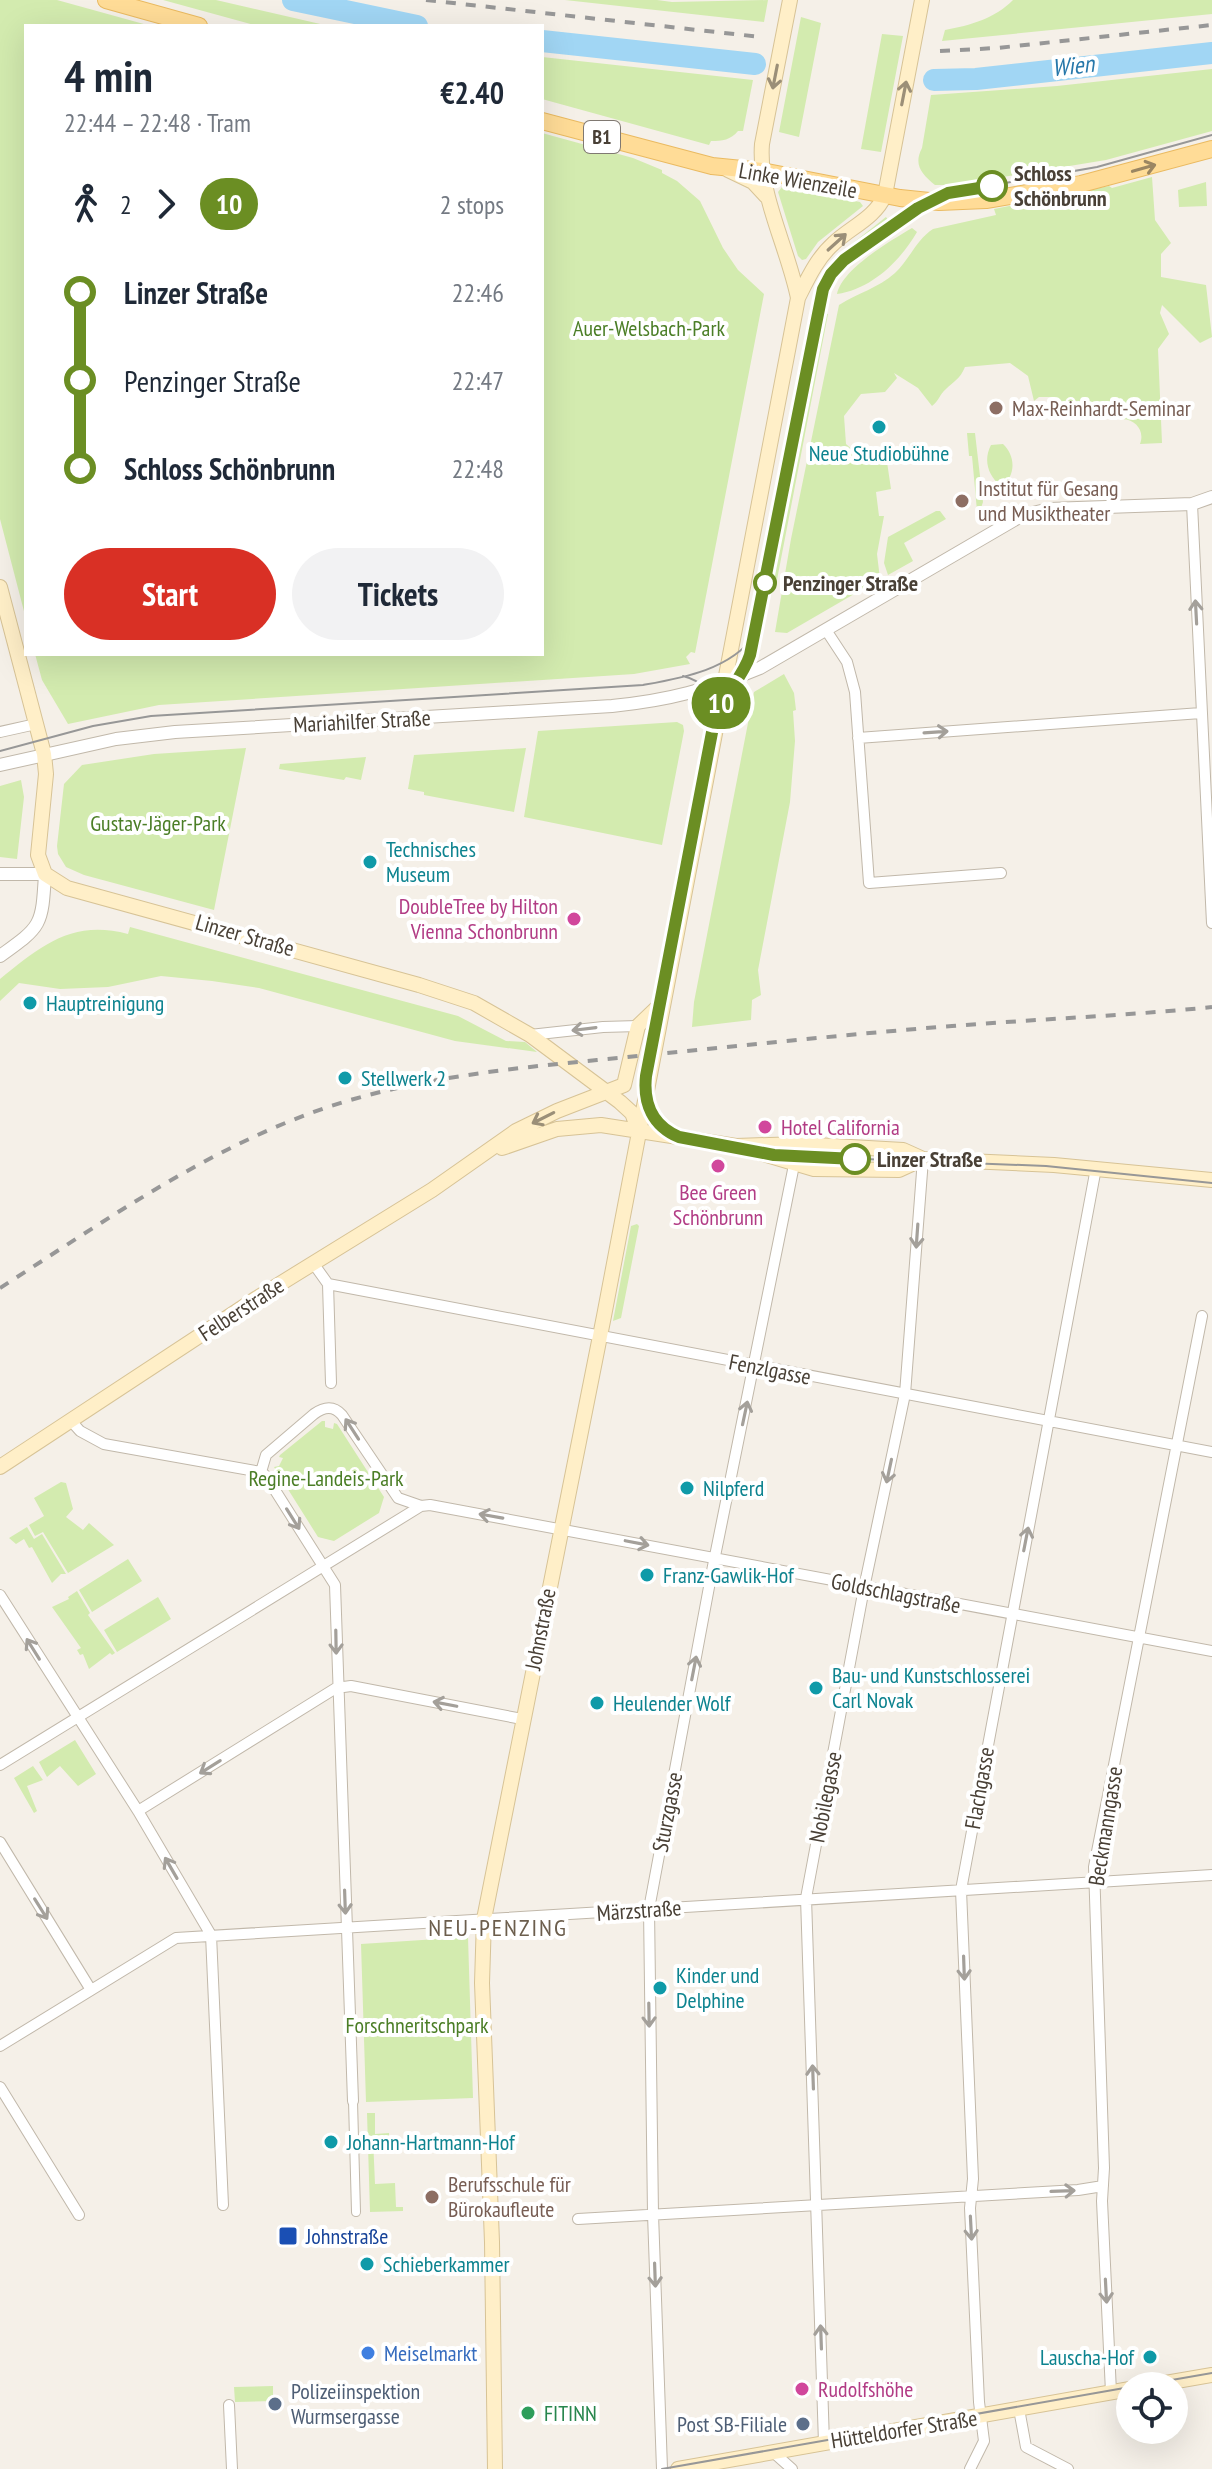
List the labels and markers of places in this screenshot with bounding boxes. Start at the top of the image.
place label: Schloss Schönbrunn [1014,159,1107,212]
marker: Schloss Schönbrunn [977,171,1007,201]
place label: Max-Reinhardt-Seminar [1012,394,1191,422]
marker: Max-Reinhardt-Seminar [987,399,1005,417]
marker: Neue Studiobühne [870,418,888,436]
place label: Neue Studiobühne [809,439,949,467]
place label: Institut für Gesang und Musiktheater [978,474,1119,527]
marker: Institut für Gesang und Musiktheater [953,492,971,510]
place label: Penzinger Straße [783,569,918,597]
marker: Penzinger Straße [754,572,776,594]
place label: Technisches Museum [386,835,476,888]
marker: Technisches Museum [361,853,379,871]
place label: DoubleTree by Hilton Vienna Schonbrunn [399,892,558,945]
marker: DoubleTree by Hilton Vienna Schonbrunn [565,910,583,928]
place label: Hauptreinigung [46,989,164,1017]
marker: Hauptreinigung [21,994,39,1012]
place label: Stellwerk 2 [361,1064,446,1092]
marker: Stellwerk 2 [336,1069,354,1087]
place label: Hotel California [781,1113,900,1141]
marker: Hotel California [756,1118,774,1136]
marker: Linzer Straße [840,1144,870,1174]
place label: Linzer Straße [877,1145,983,1173]
marker: Bee Green Schönbrunn [709,1157,727,1175]
place label: Bee Green Schönbrunn [673,1178,763,1231]
place label: Nilpferd [703,1474,764,1502]
marker: Nilpferd [678,1479,696,1497]
place label: Franz-Gawlik-Hof [663,1561,795,1589]
marker: Franz-Gawlik-Hof [638,1566,656,1584]
place label: Bau- und Kunstschlosserei Carl Novak [832,1661,1030,1714]
marker: Bau- und Kunstschlosserei Carl Novak [807,1679,825,1697]
place label: Heulender Wolf [613,1689,732,1717]
marker: Heulender Wolf [588,1694,606,1712]
place label: Kinder und Delphine [676,1961,759,2014]
marker: Kinder und Delphine [651,1979,669,1997]
place label: Johann-Hartmann-Hof [346,2128,516,2156]
marker: Johann-Hartmann-Hof [322,2133,340,2151]
place label: Berufsschule für Bürokaufleute [448,2170,571,2223]
marker: Berufsschule für Bürokaufleute [423,2188,441,2206]
place label: Johnstraße [305,2222,388,2250]
marker: Johnstraße [277,2225,299,2247]
place label: Schieberkammer [383,2250,510,2278]
marker: Schieberkammer [358,2255,376,2273]
place label: Meiselmarkt [384,2339,477,2367]
place label: Lauscha-Hof [1040,2343,1135,2371]
marker: Meiselmarkt [359,2344,377,2362]
marker: Lauscha-Hof [1141,2348,1159,2366]
place label: Rudolfshöhe [818,2375,913,2403]
place label: Polizeiinspektion Wurmsergasse [291,2377,420,2430]
marker: Rudolfshöhe [793,2380,811,2398]
marker: Polizeiinspektion Wurmsergasse [266,2395,284,2413]
place label: FITINN [544,2399,597,2427]
marker: FITINN [519,2404,537,2422]
place label: Post SB-Filiale [677,2410,787,2438]
marker: Post SB-Filiale [794,2415,812,2433]

